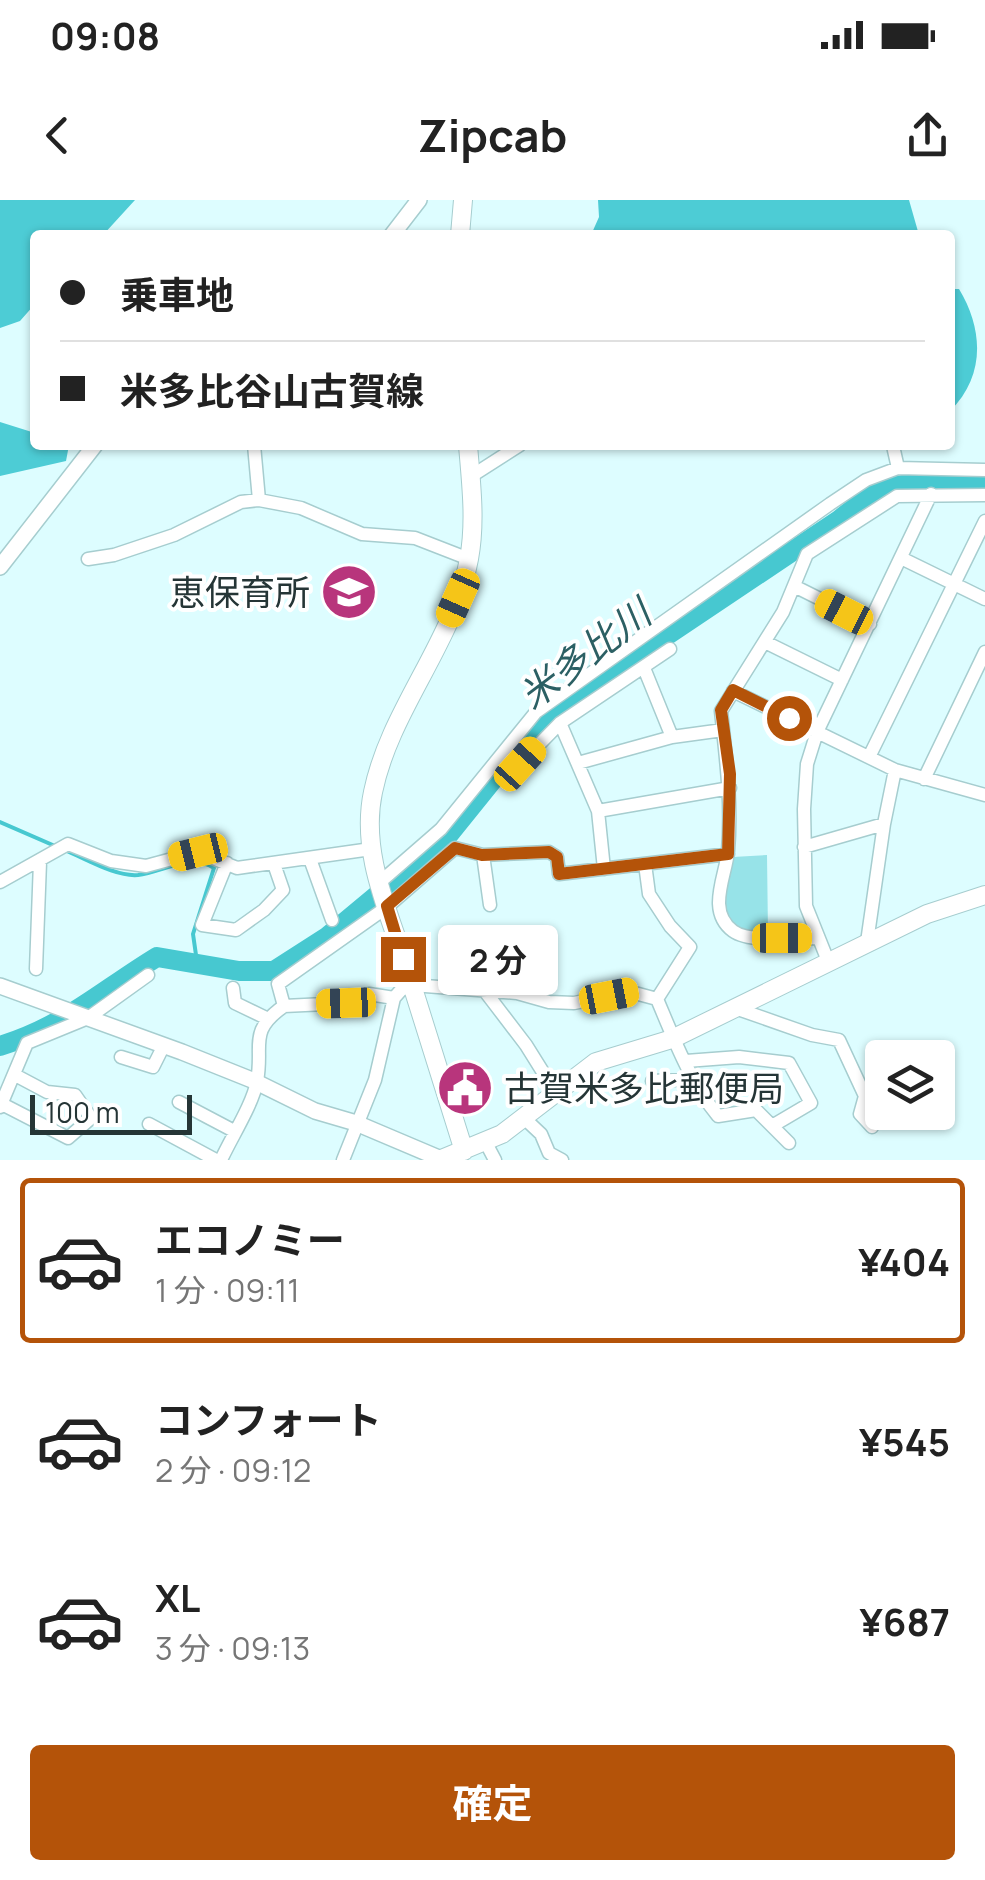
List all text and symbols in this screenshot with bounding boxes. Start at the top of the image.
text: 09:08 [50,9,160,61]
text: Zipcab [418,104,567,166]
icon: back [30,108,85,163]
icon: share [900,108,955,163]
text: 乗車地 [120,268,234,320]
text: 米多比谷山古賀線 [120,364,424,416]
school or university icon: 恵保育所 [319,562,379,622]
car [432,564,484,632]
place label: 恵保育所 [170,568,310,616]
water label: 米多比川 [508,584,664,720]
car [810,585,878,639]
route start [767,696,812,741]
car [489,732,551,796]
car [165,830,231,874]
car [752,923,812,953]
callout: 2 分 [438,924,558,994]
route end [381,937,426,982]
text: 2 分 [469,938,527,982]
car [577,976,641,1016]
car [315,987,377,1019]
map controls [865,1040,955,1130]
button: layers [865,1040,955,1130]
public building icon: 古賀米多比郵便局 [435,1058,495,1118]
place label: 古賀米多比郵便局 [504,1064,784,1112]
scale bar [30,1090,192,1134]
text: 100 m [45,1093,119,1131]
text: エコノミー [155,1213,345,1265]
icon: car [35,1216,125,1306]
text: ¥404 [858,1235,950,1287]
text: 1 分 · 09:11 [155,1268,300,1312]
text: コンフォート [155,1393,382,1445]
icon: car [35,1396,125,1486]
text: ¥545 [859,1415,950,1467]
text: 2 分 · 09:12 [155,1448,311,1492]
text: XL [155,1571,200,1623]
icon: car [35,1576,125,1666]
text: ¥687 [860,1595,950,1647]
text: 3 分 · 09:13 [155,1626,310,1670]
button: 確定 [30,1745,955,1860]

